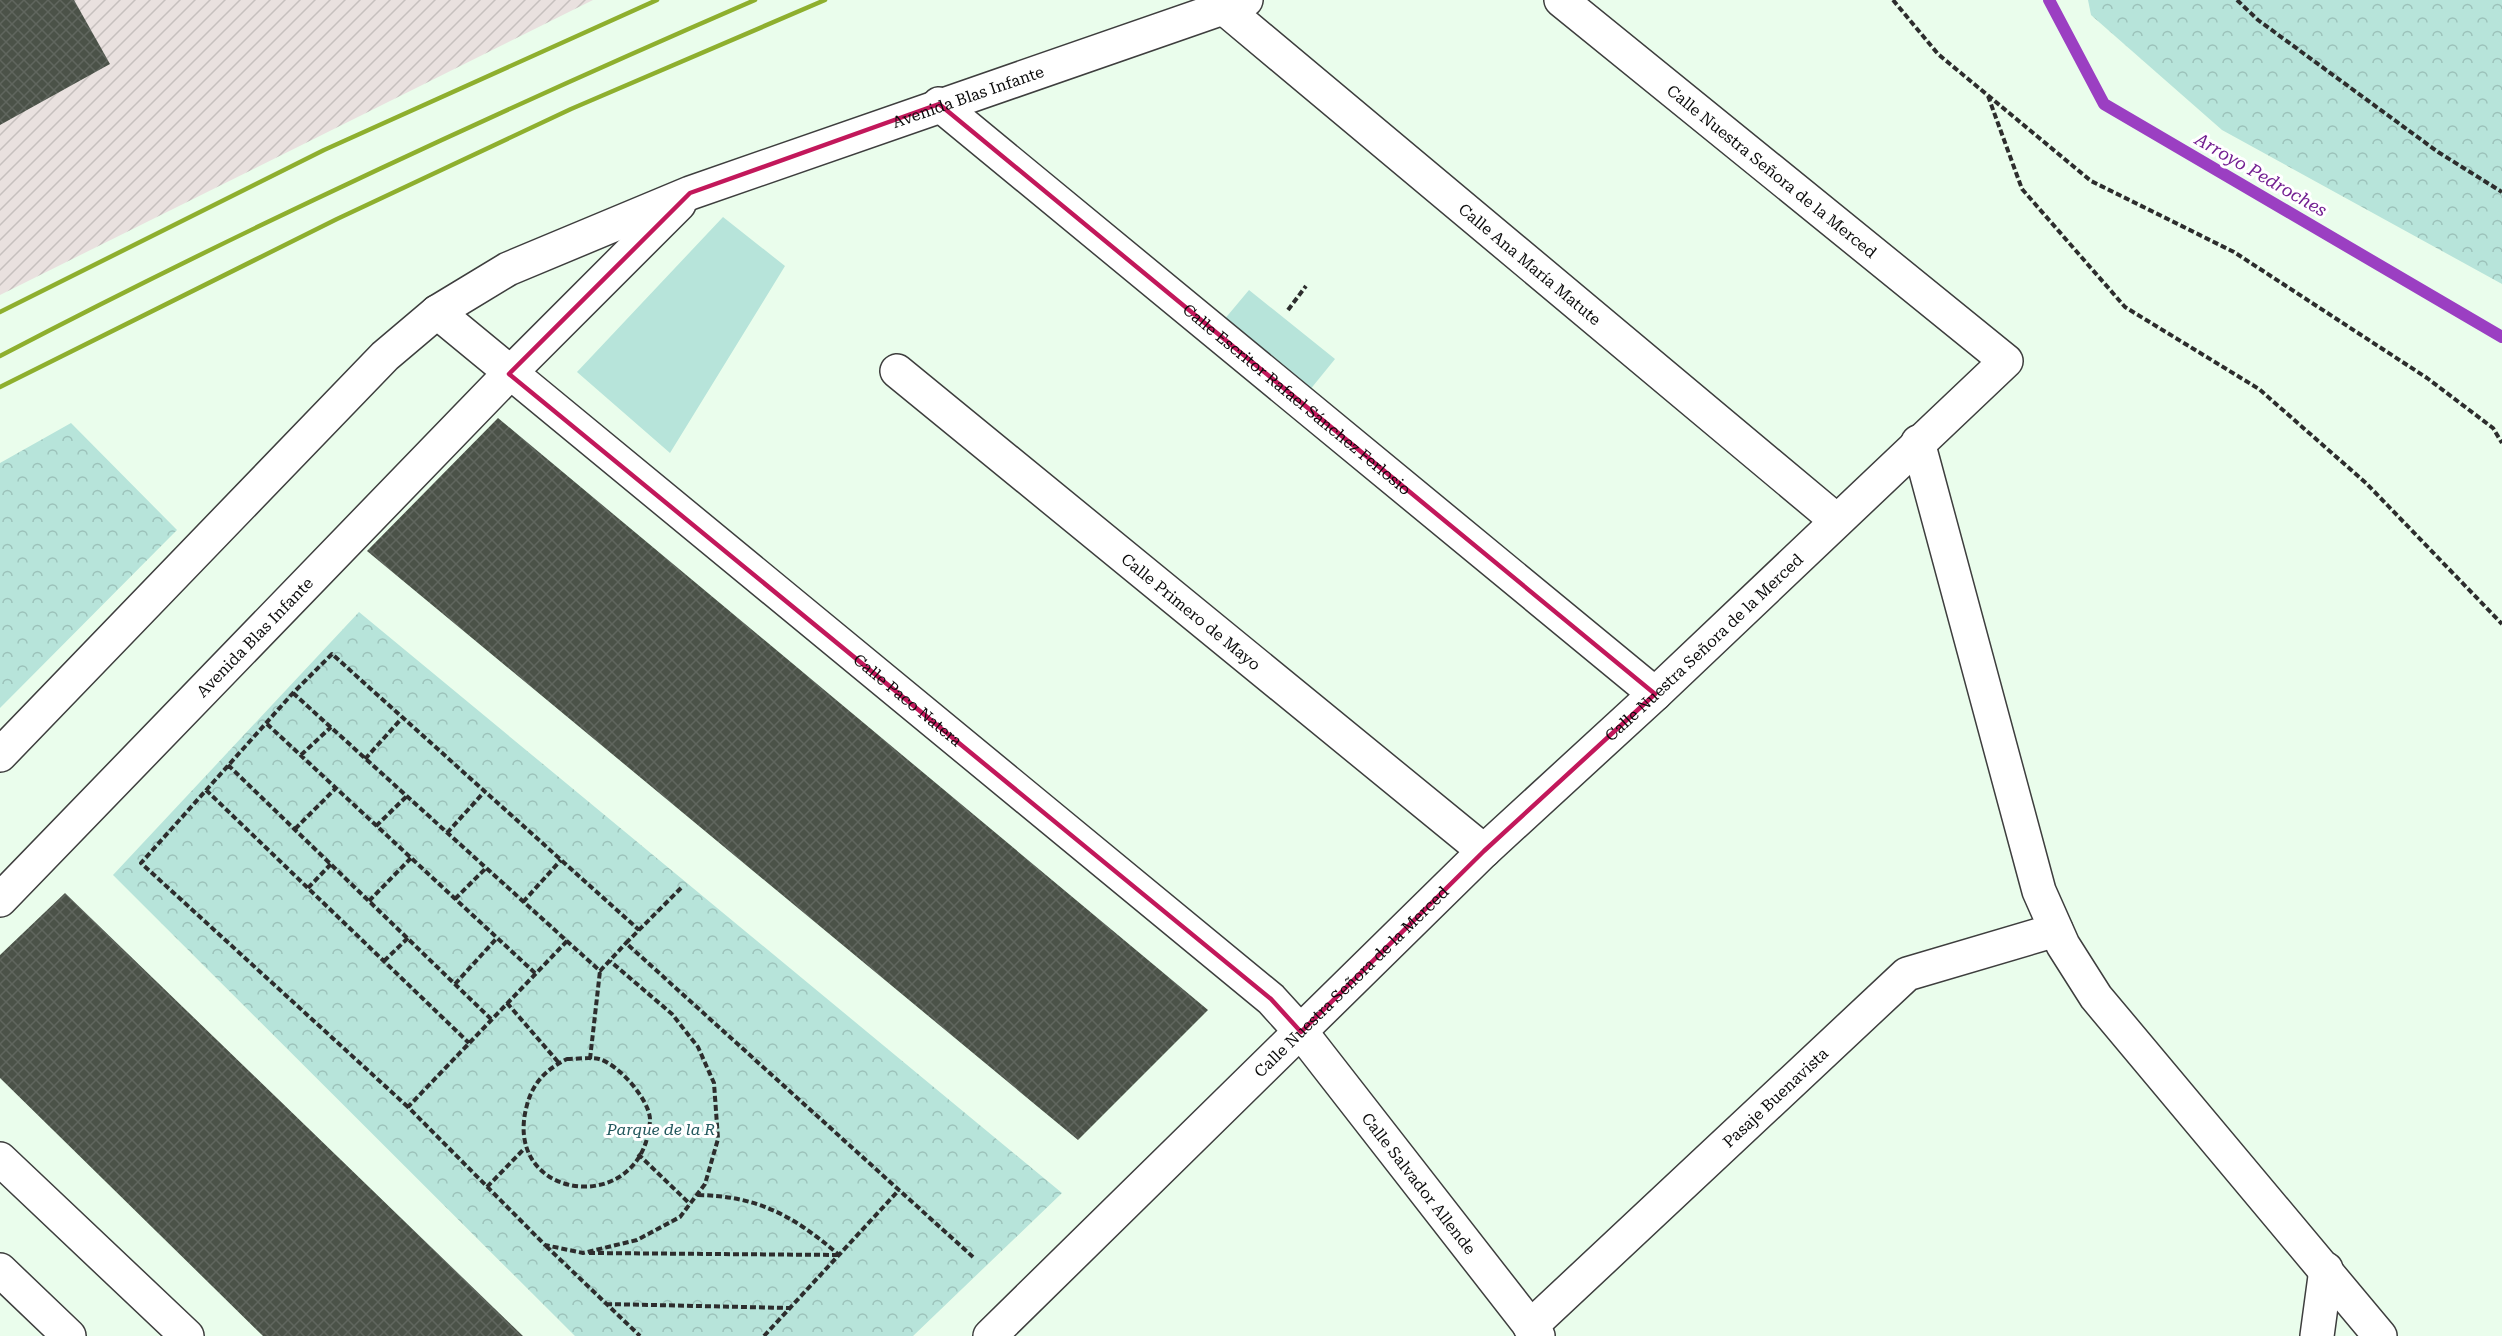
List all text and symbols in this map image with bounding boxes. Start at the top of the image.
street label: Avenida Blas Infante [890,62,1046,132]
street label: Calle Nuestra Señora de la Merced [1663,81,1880,262]
water label: Arroyo Pedroches [2191,128,2331,221]
street label: Calle Ana María Matute [1455,200,1605,329]
street label: Calle Escritor Rafael Sánchez Ferlosio [1179,300,1415,499]
street label: Calle Primero de Mayo [1117,549,1264,675]
street label: Calle Nuestra Señora de la Merced [1601,550,1807,745]
street label: Avenida Blas Infante [193,573,317,701]
street label: Calle Paco Natera [849,650,966,751]
street label: Calle Nuestra Señora de la Merced [1250,882,1453,1081]
street label: Pasaje Buenavista [1719,1044,1832,1151]
street label: Calle Salvador Allende [1357,1109,1480,1258]
park label: Parque de la R [606,1120,715,1139]

